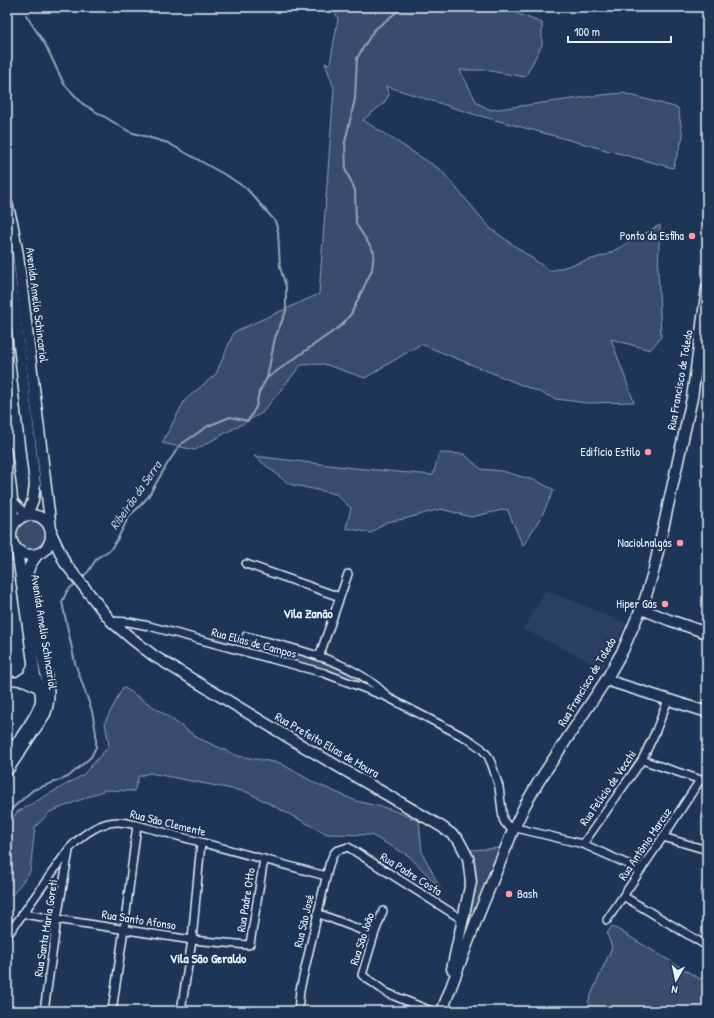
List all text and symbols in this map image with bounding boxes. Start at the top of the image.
scale bar [568,18,671,44]
text: 100 m [574,23,600,40]
place label: Ponto da Esfiha [620,227,684,244]
marker: Ponto da Esfiha [687,231,697,241]
street label: Avenida Amelio Schincariol [22,246,53,364]
street label: Rua Francisco de Toledo [662,328,697,431]
place label: Edifício Estilo [581,443,640,460]
marker: Edifício Estilo [643,447,653,457]
water label: Ribeirão da Serra [105,456,166,533]
place label: Naciolnalgás [618,534,672,551]
marker: Naciolnalgás [675,538,685,548]
street label: Avenida Amelio Schincariol [27,573,62,691]
place label: Hiper Gás [616,595,657,612]
marker: Hiper Gás [660,599,670,609]
district label: Vila Zanão [283,604,334,622]
street label: Rua Elias de Campos [210,623,299,662]
street label: Rua Francisco de Toledo [553,634,620,730]
street label: Rua Prefeito Elias de Moura [272,708,383,782]
street label: Rua Felicio de Vecchi [575,747,640,829]
street label: Rua Antônio Marcuz [614,804,675,884]
street label: Rua São Clemente [129,805,208,840]
street label: Rua Padre Costa [377,848,446,899]
street label: Rua Padre Otto [232,866,259,933]
street label: Rua Santa Maria Goreti [29,878,62,978]
place label: Bash [517,885,537,902]
marker: Bash [504,889,514,899]
street label: Rua São José [289,892,318,949]
street label: Rua Santo Afonso [101,905,178,934]
street label: Rua São João [345,910,378,967]
district label: Vila São Geraldo [170,949,247,967]
north arrow [656,960,696,1000]
text: N [670,982,678,997]

